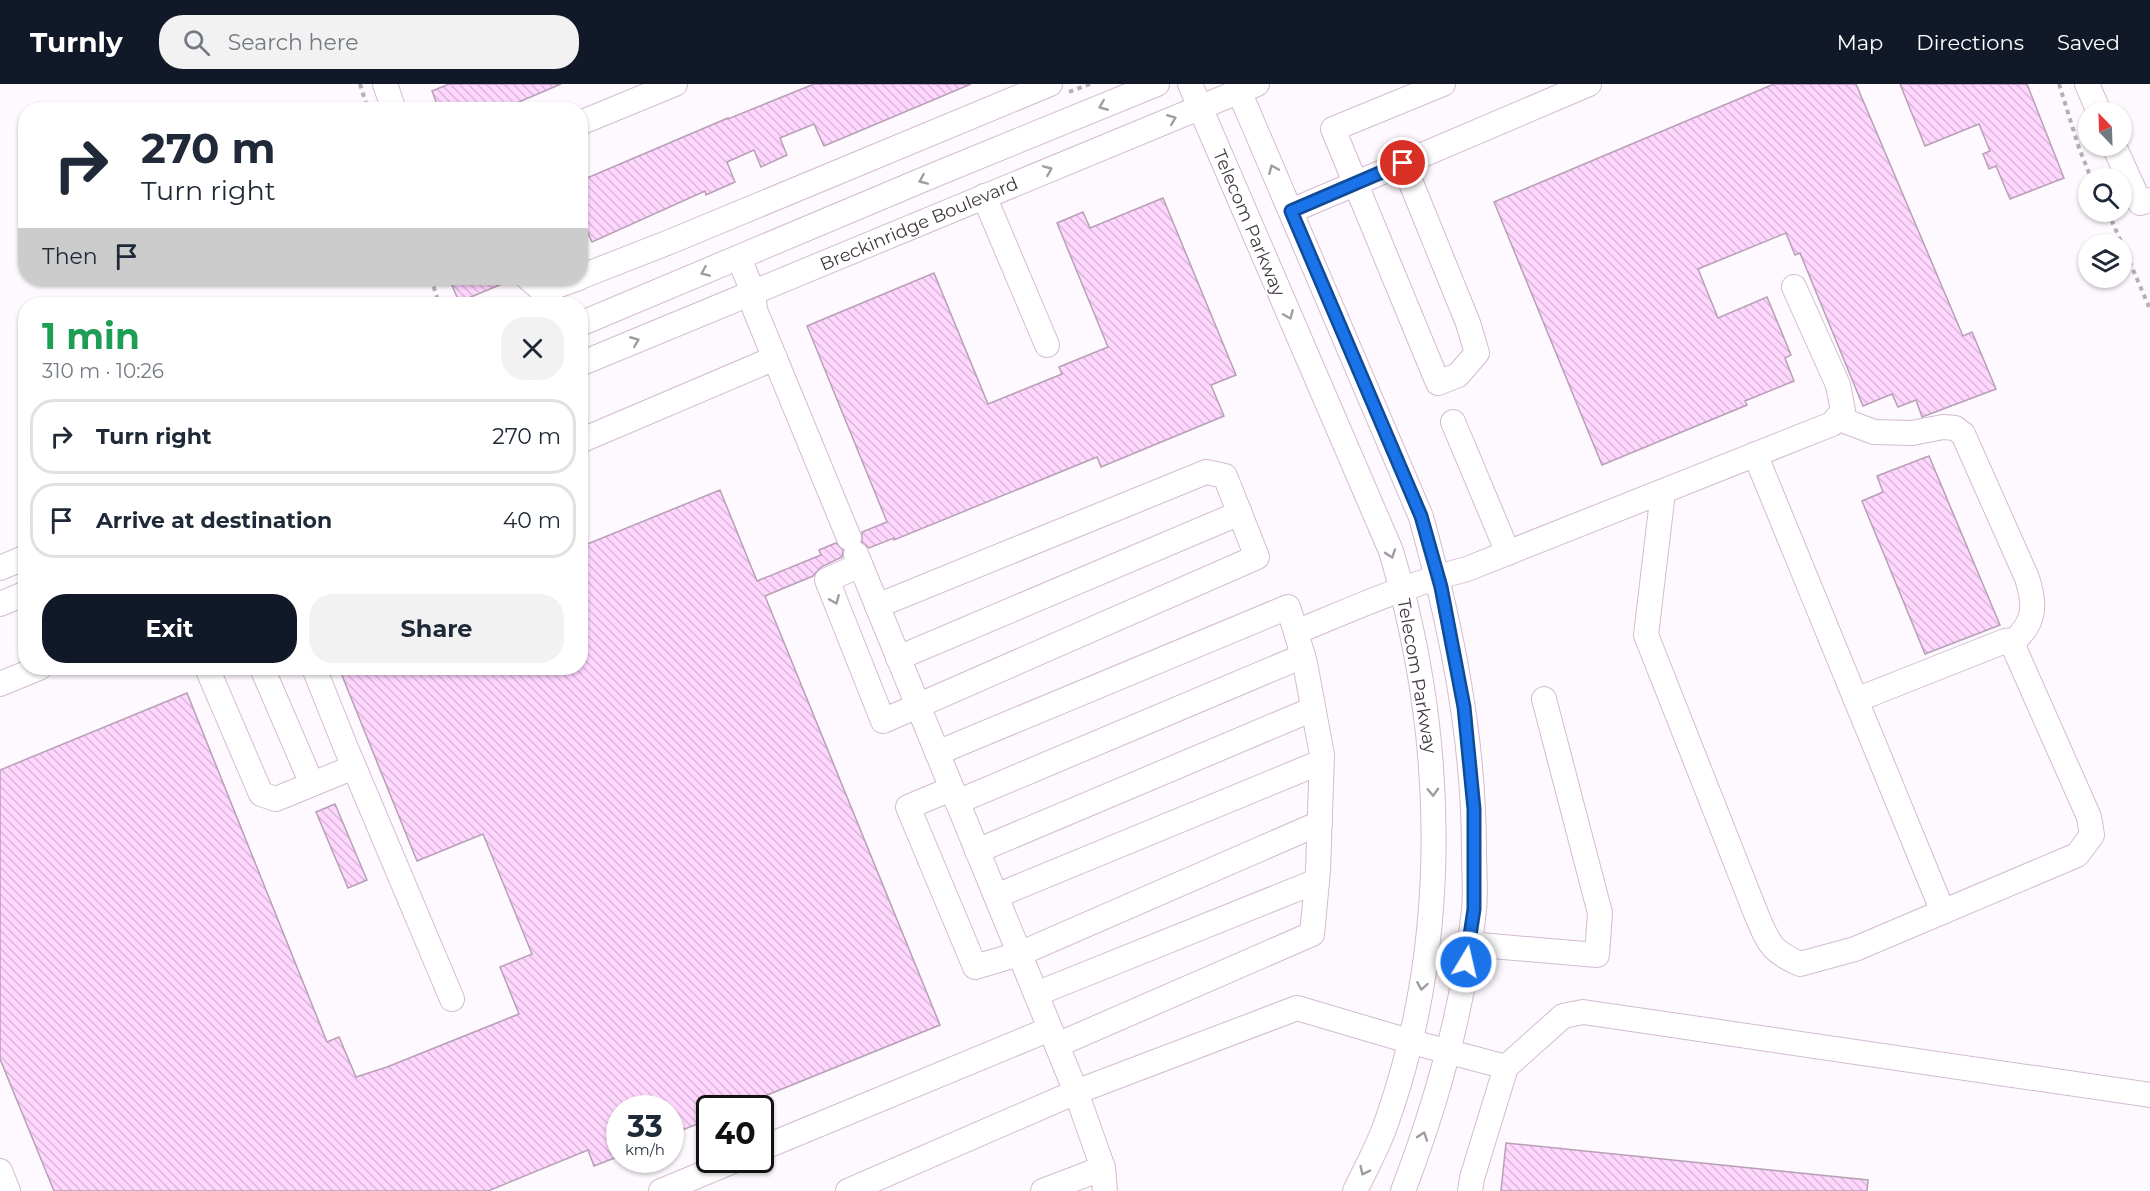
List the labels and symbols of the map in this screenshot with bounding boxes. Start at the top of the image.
one-way arrow [1099,99,1110,111]
north arrow [2078,102,2132,156]
one-way arrow [1165,114,1176,126]
pin [1377,137,1428,188]
street label: Telecom Parkway [1208,146,1290,300]
one-way arrow [1268,164,1280,175]
one-way arrow [1041,165,1052,177]
street label: Breckinridge Boulevard [817,172,1021,276]
one-way arrow [918,173,929,185]
one-way arrow [700,265,711,277]
one-way arrow [1282,309,1294,320]
one-way arrow [628,336,639,348]
one-way arrow [1384,548,1397,559]
one-way arrow [828,594,840,605]
street label: Telecom Parkway [1393,597,1442,756]
one-way arrow [1426,787,1439,796]
position arrow [1434,930,1498,994]
one-way arrow [1416,981,1429,991]
speed limit sign: 40 [696,1095,774,1173]
one-way arrow [1416,1131,1428,1142]
one-way arrow [1360,1165,1372,1176]

